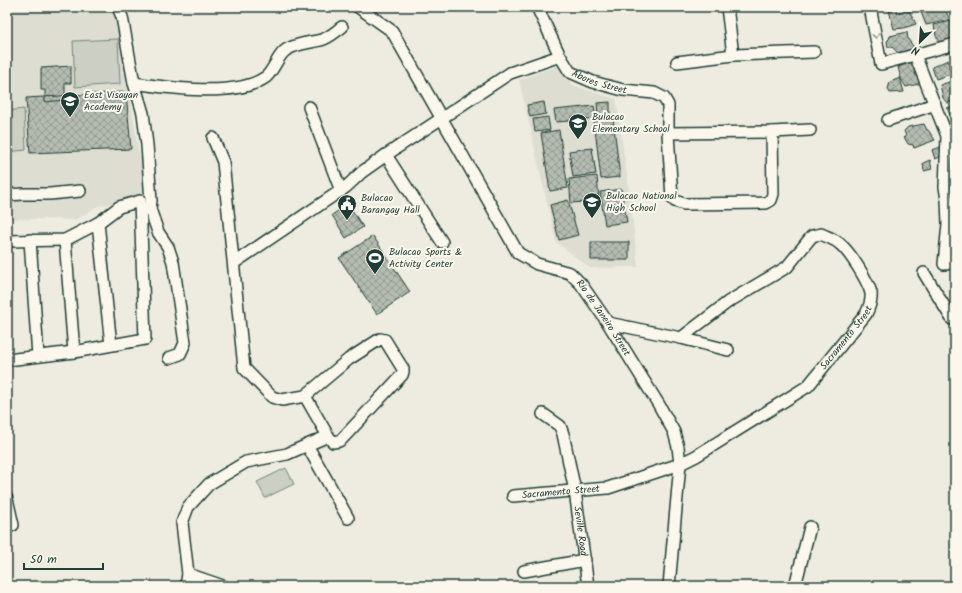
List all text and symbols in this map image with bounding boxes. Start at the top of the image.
north arrow [900,22,940,62]
one-way arrow [872,33,880,39]
text: N [909,41,923,60]
street label: Abores Street [569,66,627,98]
place label: East Visayan Academy [84,87,138,115]
school or university icon: East Visayan Academy [59,90,81,118]
place label: Bulacao Elementary School [592,109,670,137]
school or university icon: Bulacao Elementary School [567,112,589,140]
place label: Bulacao National High School [606,188,677,216]
place label: Bulacao Barangay Hall [361,190,420,218]
school or university icon: Bulacao National High School [581,191,603,219]
public building icon: Bulacao Barangay Hall [336,193,358,221]
place label: Bulacao Sports & Activity Center [389,244,462,272]
sports icon: Bulacao Sports & Activity Center [364,247,386,275]
street label: Rio de Janeiro Street [572,275,635,359]
street label: Sacramento Street [816,303,877,373]
street label: Sacramento Street [521,481,601,503]
street label: Seville Road [569,505,592,558]
scale bar [24,545,103,571]
text: 50 m [30,550,57,569]

